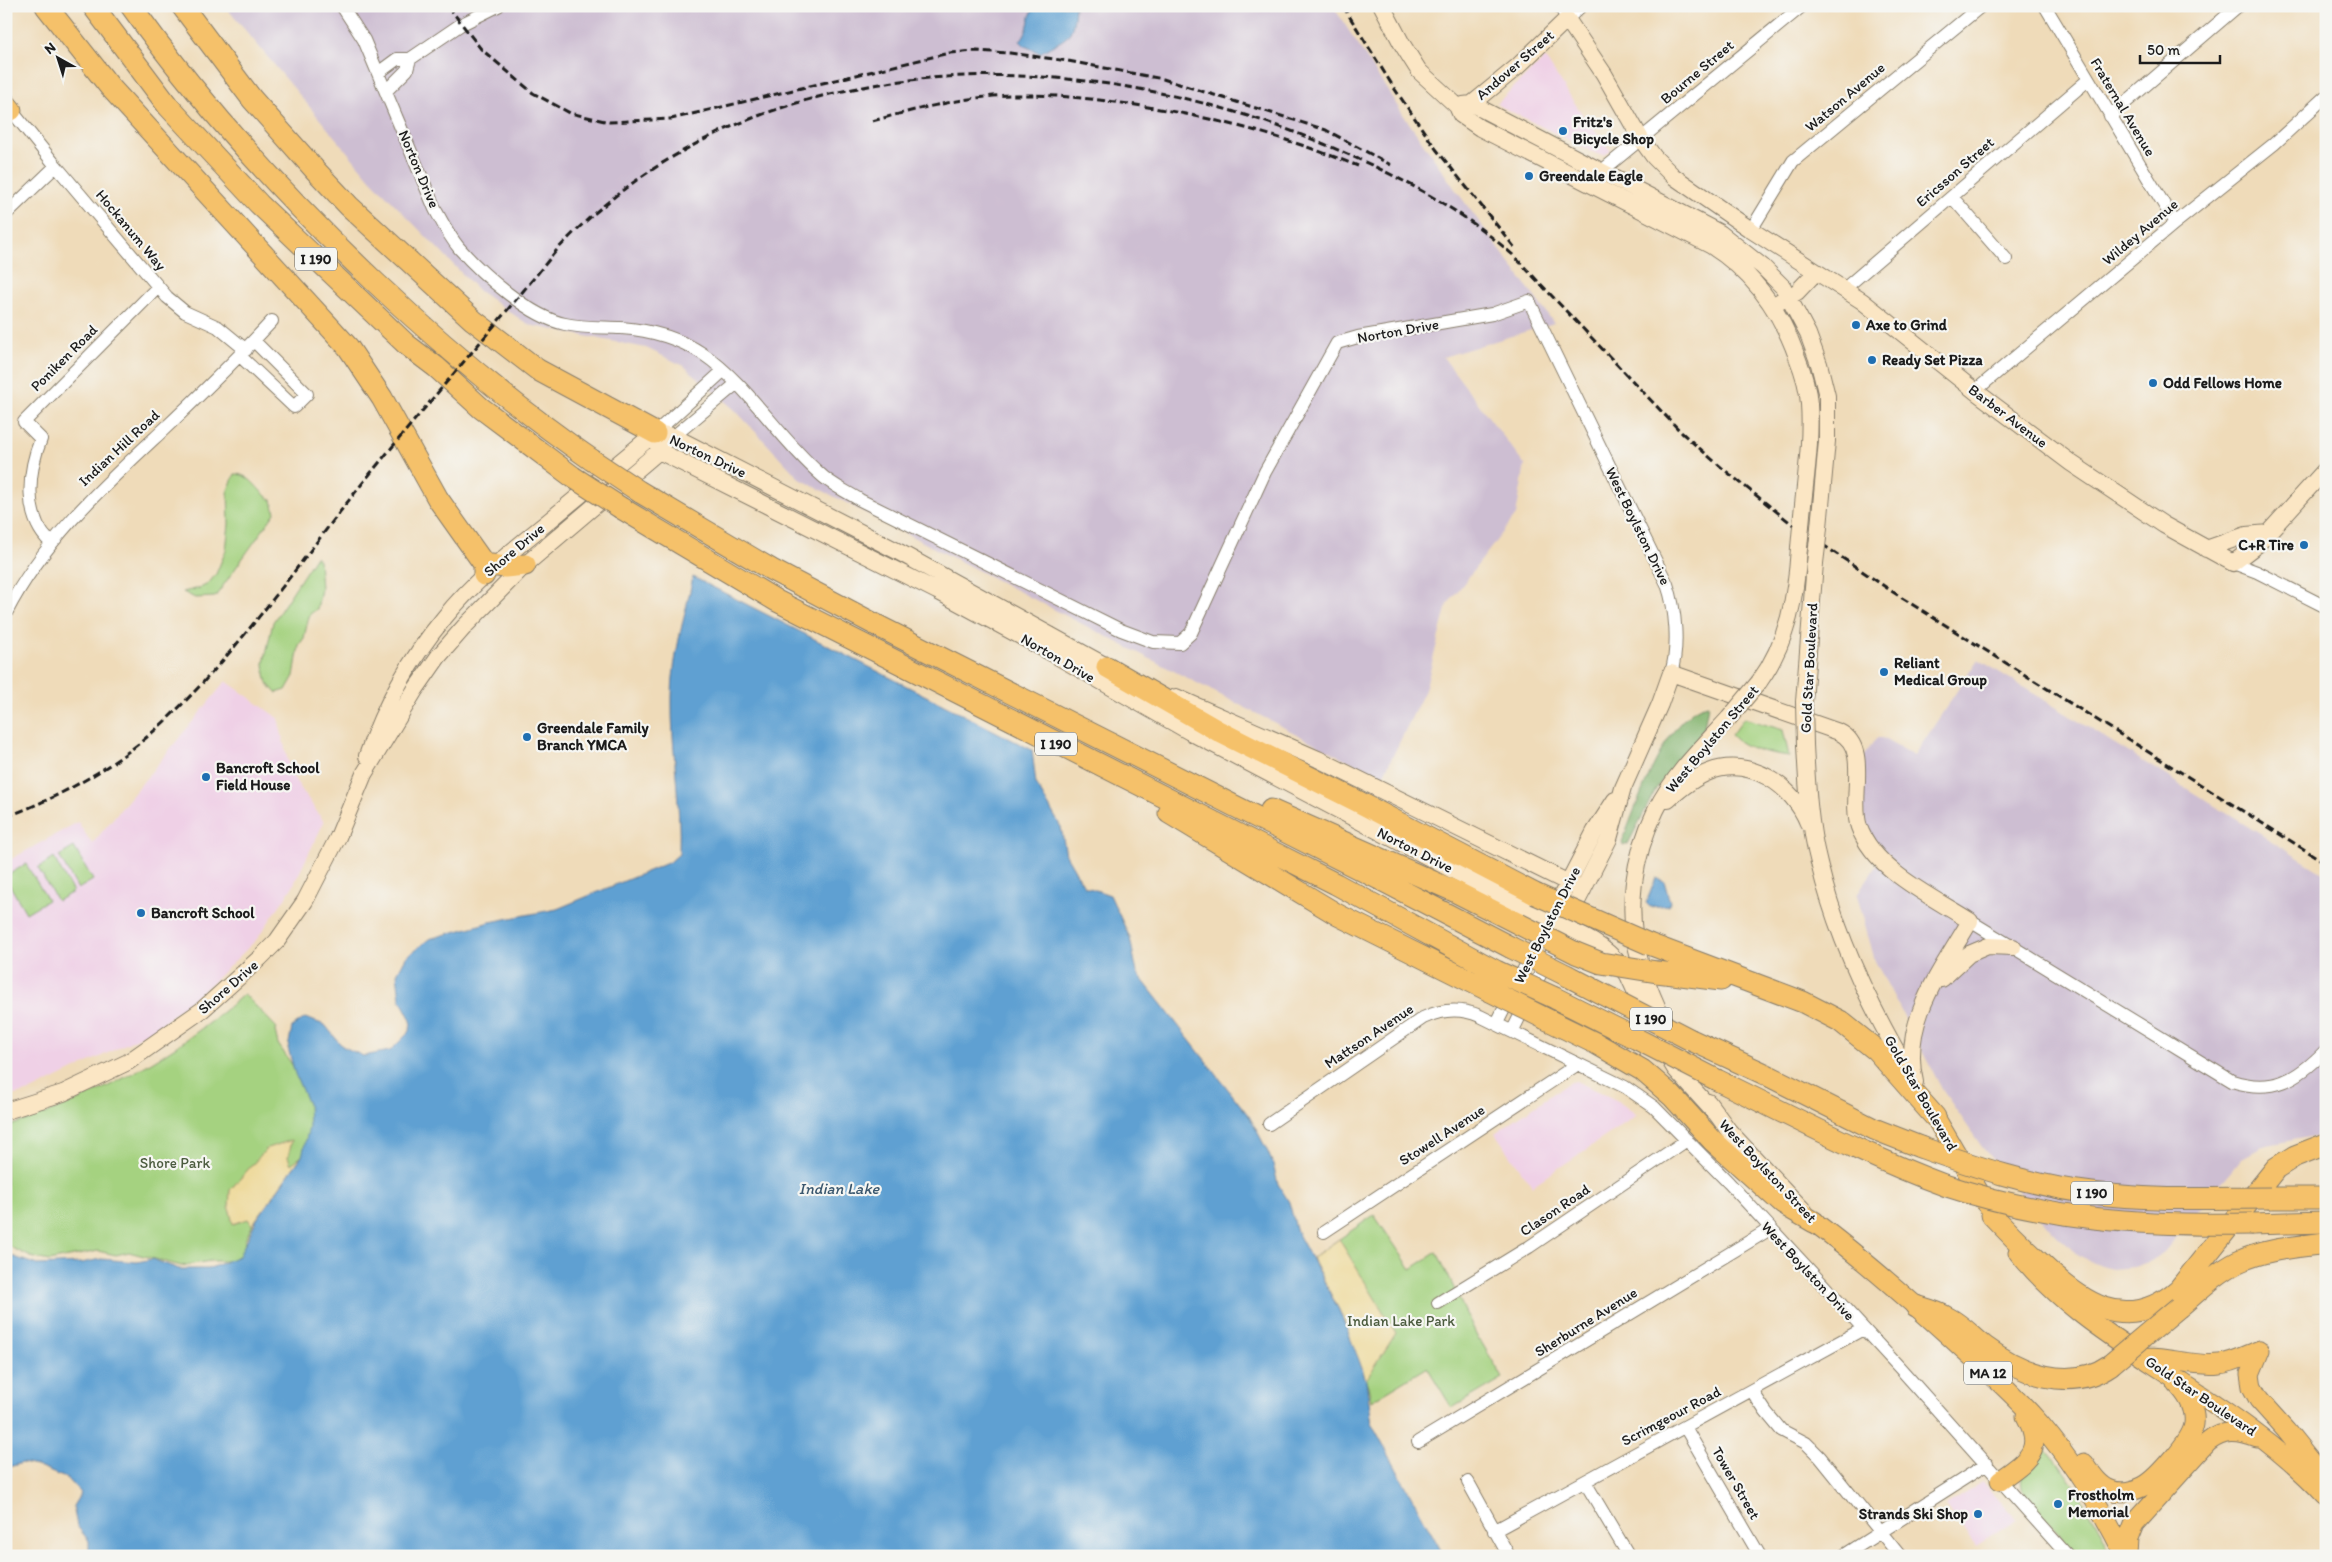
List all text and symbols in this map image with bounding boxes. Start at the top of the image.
street label: Andover Street [1472,26,1558,104]
north arrow [32,32,82,82]
scale bar [2140,32,2220,64]
street label: Bourne Street [1657,36,1738,108]
text: N [41,39,59,58]
text: 50 m [2147,41,2180,59]
street label: Fraternal Avenue [2087,55,2159,159]
street label: Watson Avenue [1801,58,1889,136]
place label: Fritz's Bicycle Shop [1573,113,1654,149]
marker: Fritz's Bicycle Shop [1557,125,1569,137]
street label: Norton Drive [395,127,443,211]
street label: Ericsson Street [1912,133,1998,211]
place label: Greendale Eagle [1539,167,1643,186]
marker: Greendale Eagle [1523,170,1535,182]
street label: Hockanum Way [92,186,170,274]
street label: Wildey Avenue [2098,195,2182,269]
road number: I 190 [295,248,337,270]
street label: Norton Drive [1356,315,1440,347]
place label: Axe to Grind [1865,316,1948,334]
marker: Axe to Grind [1850,319,1862,331]
street label: Poniken Road [27,320,102,395]
place label: Ready Set Pizza [1882,351,1983,370]
marker: Ready Set Pizza [1866,354,1878,366]
place label: Odd Fellows Home [2163,374,2282,392]
marker: Odd Fellows Home [2147,377,2159,389]
street label: Barber Avenue [1965,380,2051,452]
street label: Indian Hill Road [75,406,163,490]
street label: Norton Drive [667,430,749,482]
street label: West Boylston Drive [1602,464,1674,588]
street label: Shore Drive [480,519,548,581]
place label: C+R Tire [2238,536,2294,554]
marker: C+R Tire [2298,539,2310,551]
street label: Gold Star Boulevard [1797,602,1821,734]
street label: Norton Drive [1018,630,1098,686]
place label: Reliant Medical Group [1894,654,1987,690]
marker: Reliant Medical Group [1878,666,1890,678]
street label: West Boylston Street [1662,681,1763,797]
place label: Greendale Family Branch YMCA [537,719,650,754]
marker: Greendale Family Branch YMCA [521,731,533,743]
road number: I 190 [1035,732,1077,756]
place label: Bancroft School Field House [216,759,320,794]
marker: Bancroft School Field House [200,771,212,783]
street label: Norton Drive [1374,823,1456,877]
street label: West Boylston Drive [1510,864,1584,986]
place label: Bancroft School [151,904,255,922]
marker: Bancroft School [135,907,147,919]
street label: Shore Drive [194,956,262,1018]
street label: Mattson Avenue [1321,1000,1417,1072]
road number: I 190 [1630,1008,1672,1030]
street label: Gold Star Boulevard [1881,1032,1961,1154]
street label: Stowell Avenue [1396,1101,1488,1169]
street label: West Boylston Street [1715,1115,1821,1227]
park label: Shore Park [140,1154,210,1172]
water label: Indian Lake [799,1179,881,1198]
street label: Clason Road [1517,1180,1594,1240]
road number: I 190 [2071,1182,2113,1204]
street label: West Boylston Drive [1757,1218,1859,1324]
street label: Sherburne Avenue [1531,1283,1641,1361]
park label: Indian Lake Park [1347,1312,1455,1330]
street label: Gold Star Boulevard [2142,1352,2260,1440]
road number: MA 12 [1964,1362,2012,1385]
street label: Scrimgeour Road [1618,1382,1724,1450]
street label: Tower Street [1708,1443,1764,1523]
place label: Frostholm Memorial [2068,1486,2134,1521]
marker: Frostholm Memorial [2052,1498,2064,1510]
place label: Strands Ski Shop [1859,1505,1969,1524]
marker: Strands Ski Shop [1972,1508,1984,1520]

